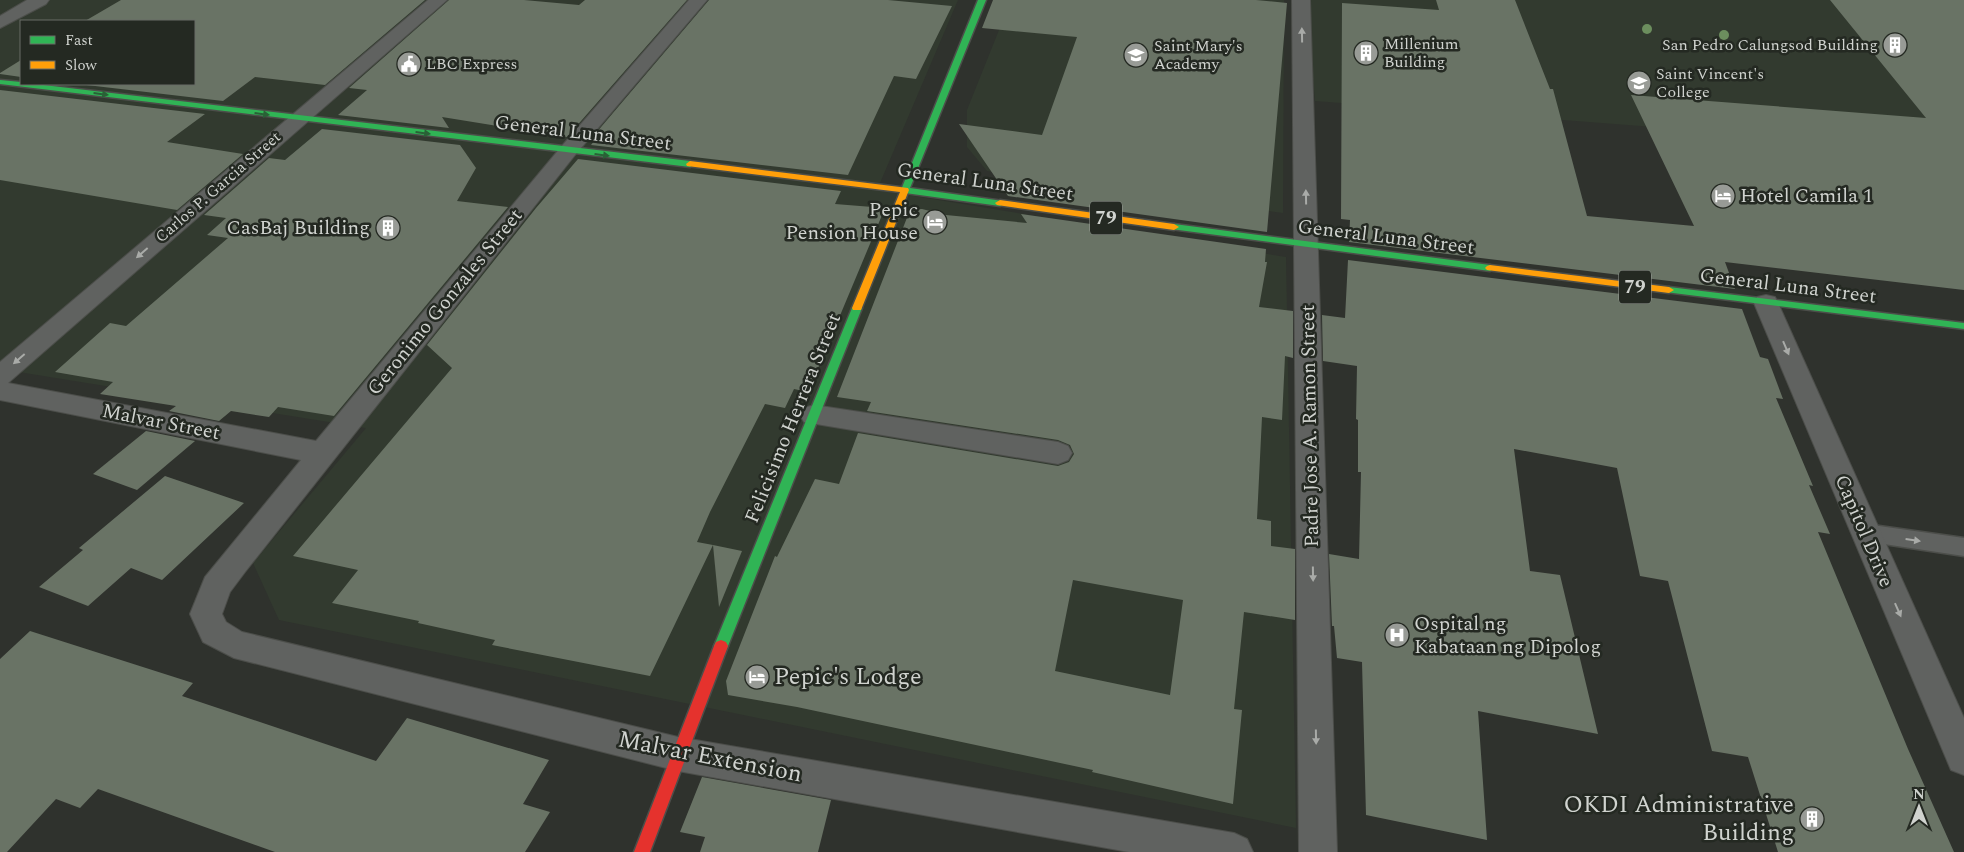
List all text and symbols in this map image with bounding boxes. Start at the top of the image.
legend [20,20,195,85]
one-way arrow [1298,26,1306,42]
text: Fast [65,29,93,52]
place label: Millenium Building [1384,32,1459,74]
building icon: San Pedro Calungsod Building [1882,32,1908,58]
place label: San Pedro Calungsod Building [1662,33,1878,57]
place label: Saint Mary's Academy [1154,34,1243,76]
building icon: Millenium Building [1353,40,1379,66]
school or university icon: Saint Mary's Academy [1123,42,1149,68]
public building icon: LBC Express [396,51,422,77]
place label: LBC Express [426,52,517,76]
text: Slow [65,54,97,77]
place label: Saint Vincent's College [1656,62,1764,104]
school or university icon: Saint Vincent's College [1626,70,1652,96]
one-way arrow [93,90,109,98]
street label: General Luna Street [493,107,673,159]
one-way arrow [254,110,270,118]
street label: Carlos P. Garcia Street [150,125,286,249]
one-way arrow [416,129,432,137]
one-way arrow [594,151,610,159]
street label: General Luna Street [895,155,1075,209]
place label: Hotel Camila 1 [1740,181,1873,211]
hotel icon: Hotel Camila 1 [1710,183,1736,209]
one-way arrow [1302,189,1310,205]
place label: Pepic Pension House [785,195,918,248]
street label: Geronimo Gonzales Street [360,202,530,402]
road number: 79 [1090,202,1122,234]
hotel icon: Pepic Pension House [922,209,948,235]
street label: General Luna Street [1296,211,1476,263]
place label: CasBaj Building [226,213,370,243]
building icon: CasBaj Building [375,215,401,241]
one-way arrow [136,247,148,258]
street label: General Luna Street [1698,260,1878,312]
road number: 79 [1619,270,1651,304]
street label: Padre Jose A. Ramon Street [1293,304,1327,548]
street label: Felicisimo Herrera Street [737,308,849,528]
one-way arrow [1782,341,1790,355]
one-way arrow [13,354,26,365]
street label: Malvar Street [99,396,223,448]
street label: Capitol Drive [1827,470,1901,592]
one-way arrow [1905,536,1921,544]
one-way arrow [1309,567,1317,583]
one-way arrow [1895,603,1903,617]
place label: Ospital ng Kabataan ng Dipolog [1414,609,1601,662]
hospital icon: Ospital ng Kabataan ng Dipolog [1384,622,1410,648]
place label: Pepic's Lodge [774,659,922,695]
hotel icon: Pepic's Lodge [744,664,770,690]
street label: Malvar Extension [615,721,805,793]
one-way arrow [1312,729,1320,745]
north arrow [1894,782,1944,832]
text: N [1913,784,1925,805]
place label: OKDI Administrative Building [1564,787,1794,851]
building icon: OKDI Administrative Building [1799,806,1825,832]

